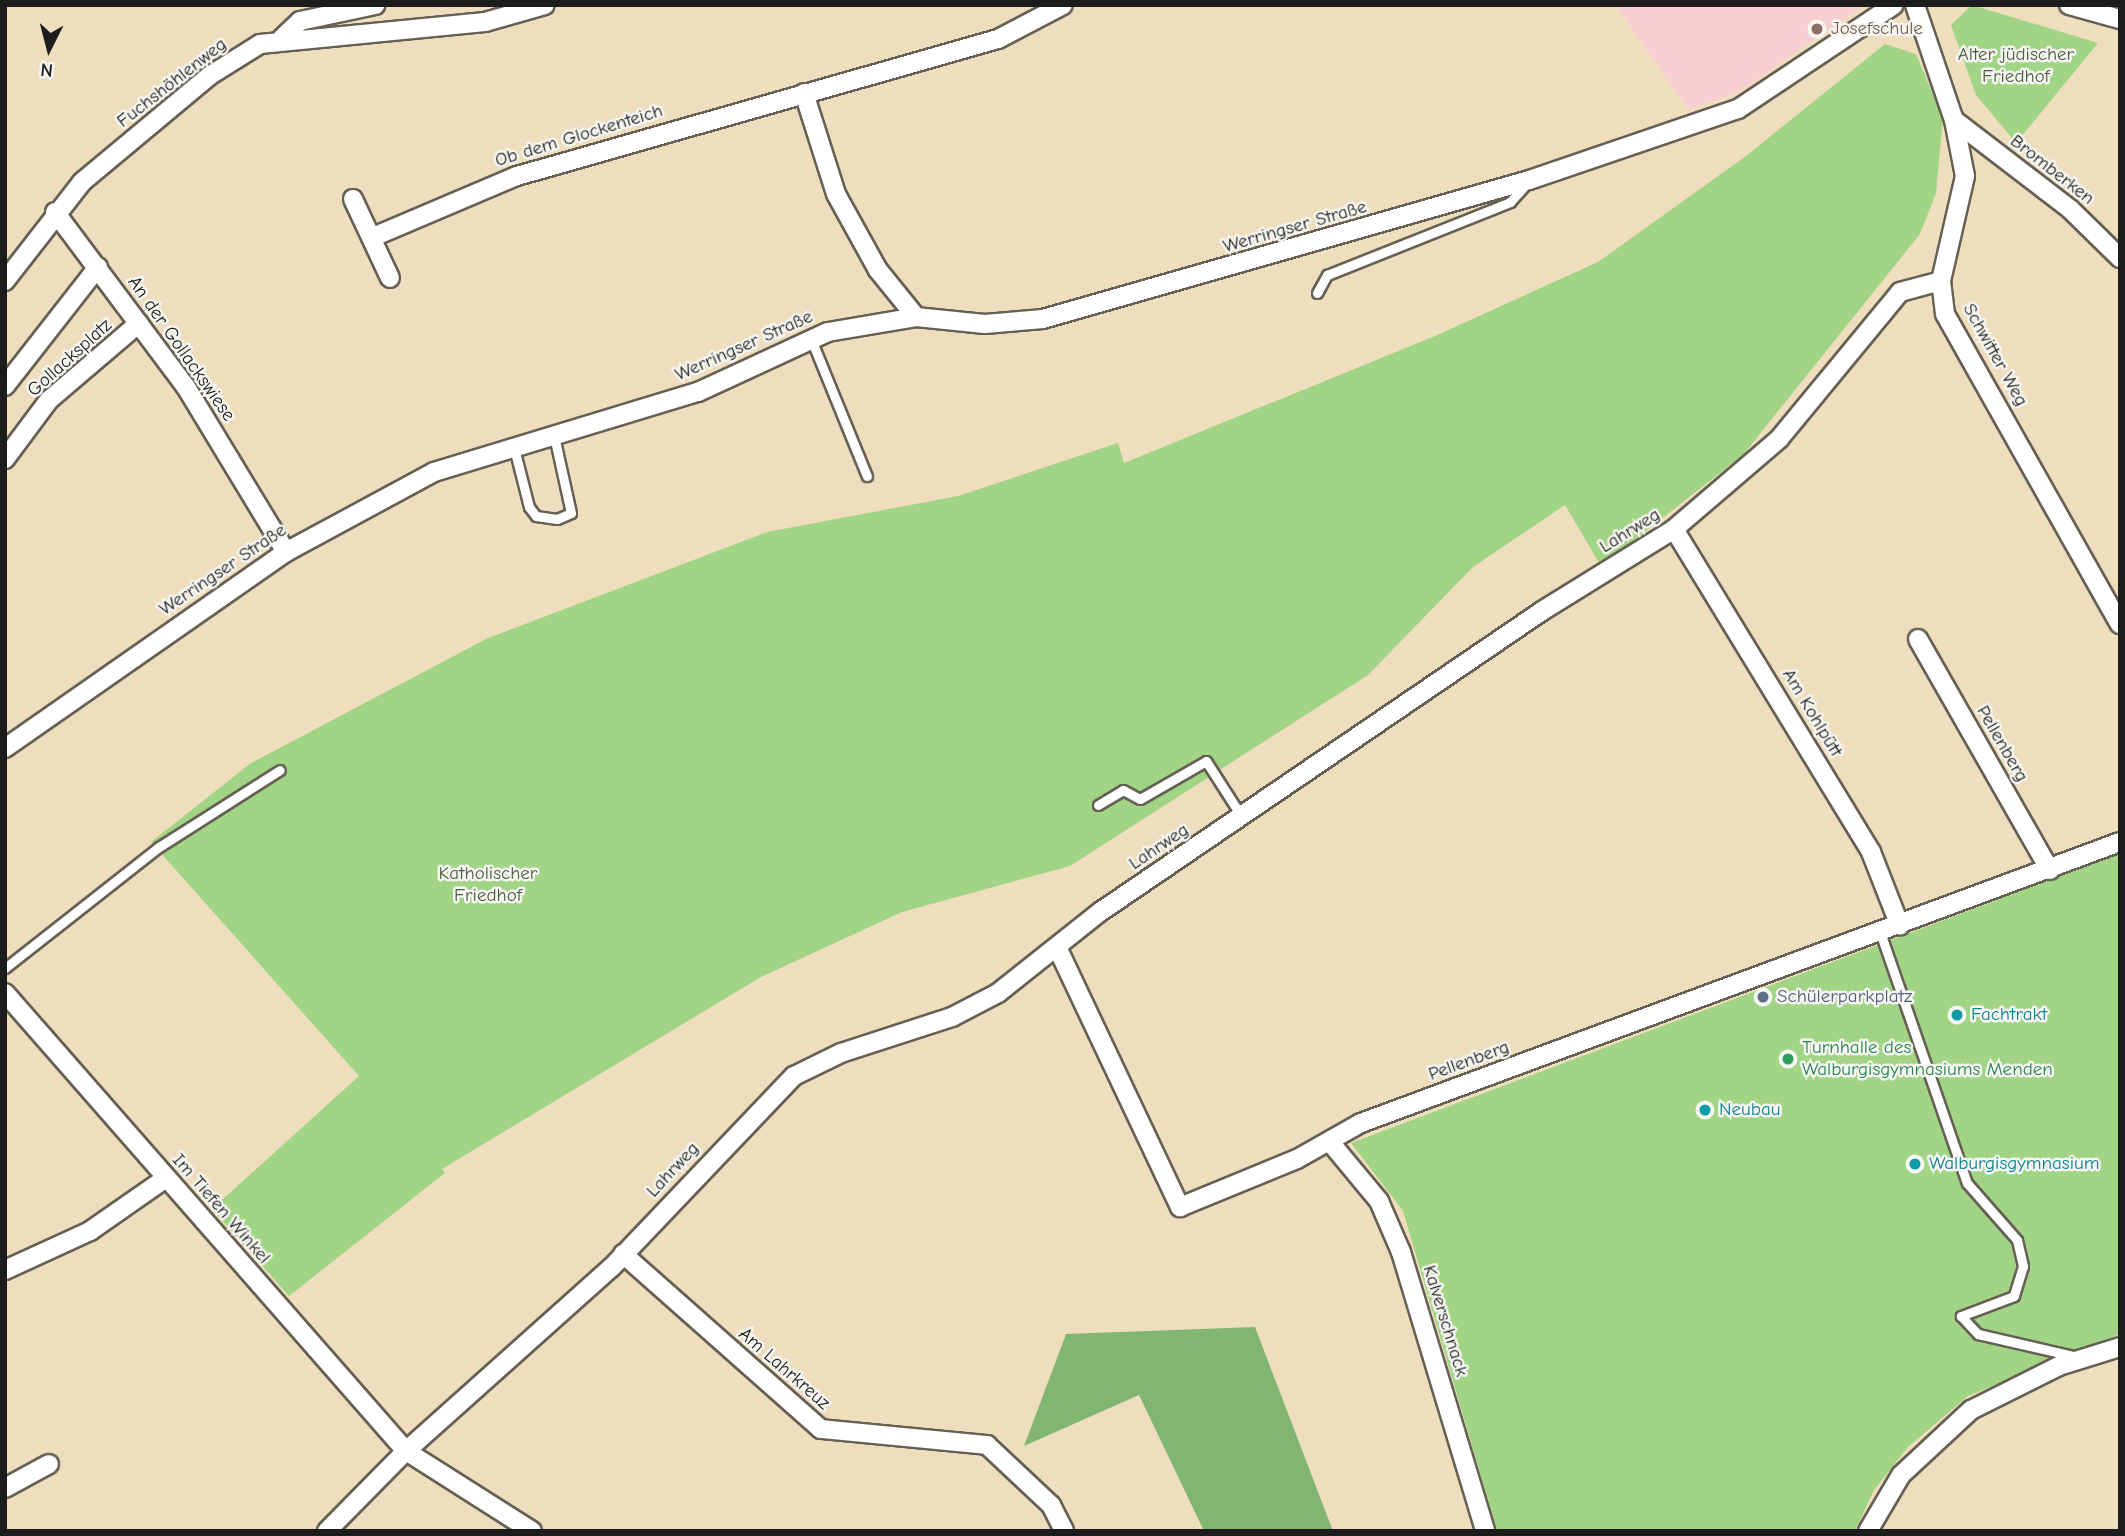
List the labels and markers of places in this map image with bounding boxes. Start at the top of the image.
place label: Josefschule [1831,18,1923,40]
marker: Josefschule [1809,21,1825,37]
place label: Schülerparkplatz [1777,986,1912,1008]
marker: Schülerparkplatz [1755,989,1771,1005]
place label: Fachtrakt [1971,1004,2047,1026]
marker: Fachtrakt [1949,1007,1965,1023]
place label: Turnhalle des Walburgisgymnasiums Menden [1802,1037,2053,1081]
marker: Turnhalle des Walburgisgymnasiums Menden [1780,1051,1796,1067]
place label: Neubau [1719,1099,1780,1121]
marker: Neubau [1697,1102,1713,1118]
place label: Walburgisgymnasium [1929,1153,2099,1175]
marker: Walburgisgymnasium [1907,1156,1923,1172]

